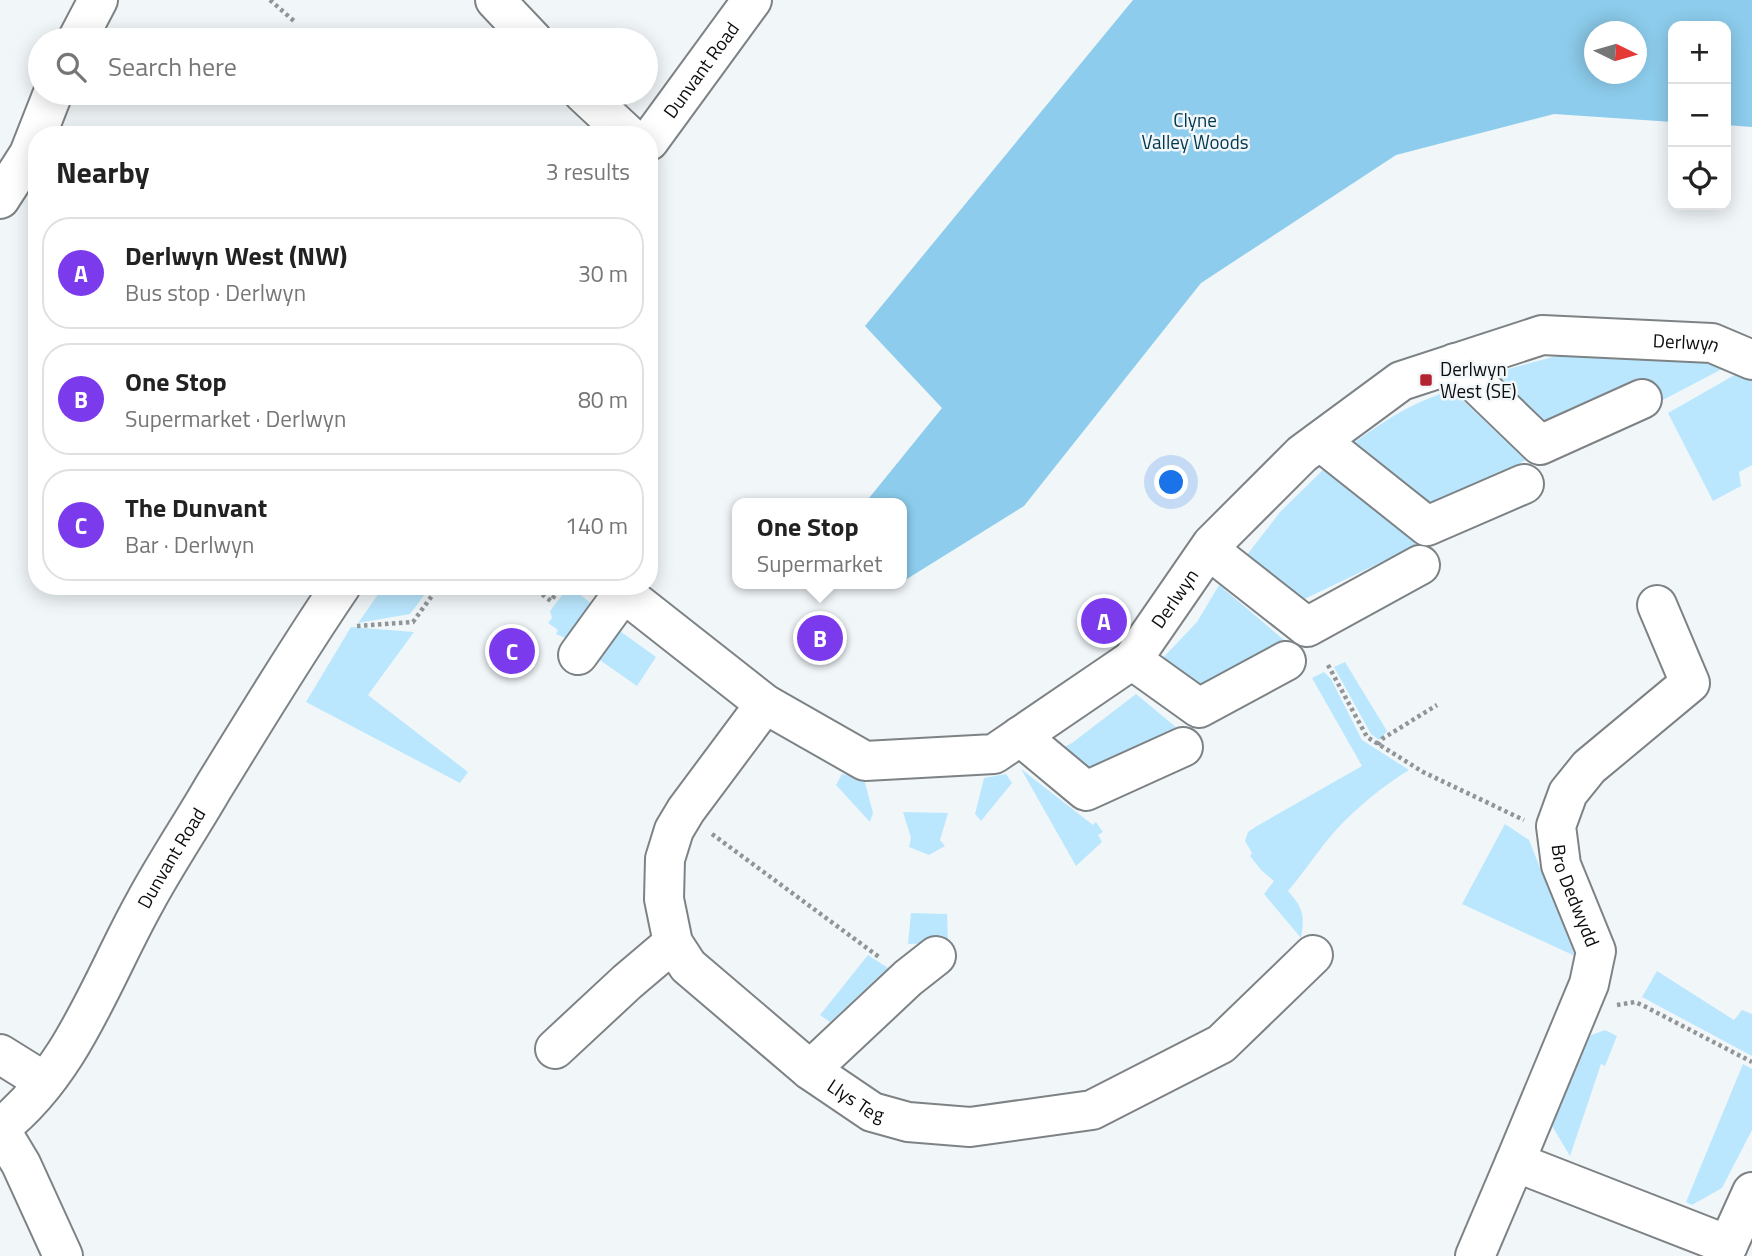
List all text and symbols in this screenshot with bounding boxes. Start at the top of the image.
street label: Dunvant Road [655,15,746,124]
north arrow [1584,21,1647,84]
map controls [1668,21,1731,210]
button: + [1668,21,1731,84]
search box [28,28,658,105]
text: Search here [108,47,237,86]
icon: search [52,48,90,86]
button: − [1668,84,1731,147]
park label: Clyne Valley Woods [1141,105,1249,156]
button: locate [1668,147,1731,210]
text: Nearby [56,149,149,195]
text: 3 results [546,154,630,189]
text: Derlwyn West (NW) [125,236,347,275]
text: A [74,256,88,291]
text: 30 m [578,256,628,291]
text: Bus stop · Derlwyn [125,275,306,310]
street label: Derlwyn [1652,325,1725,359]
place label: Derlwyn West (SE) [1440,354,1517,405]
text: One Stop [125,362,227,401]
marker: Derlwyn West (SE) [1418,372,1434,388]
text: B [74,382,88,417]
text: 80 m [578,382,628,417]
text: Supermarket · Derlwyn [125,401,346,436]
your location [1154,465,1188,499]
text: The Dunvant [125,488,267,527]
popup [732,498,907,589]
text: One Stop [757,507,859,546]
text: C [75,508,87,543]
text: 140 m [565,508,628,543]
text: Bar · Derlwyn [125,527,254,562]
text: Supermarket [757,546,882,581]
street label: Derlwyn [1143,562,1205,634]
pin: A [1081,595,1127,647]
pin: B [797,612,843,664]
pin: C [489,625,535,677]
street label: Dunvant Road [129,802,212,913]
street label: Bro Dedwydd [1544,842,1608,951]
street label: Llys Teg [822,1071,888,1129]

